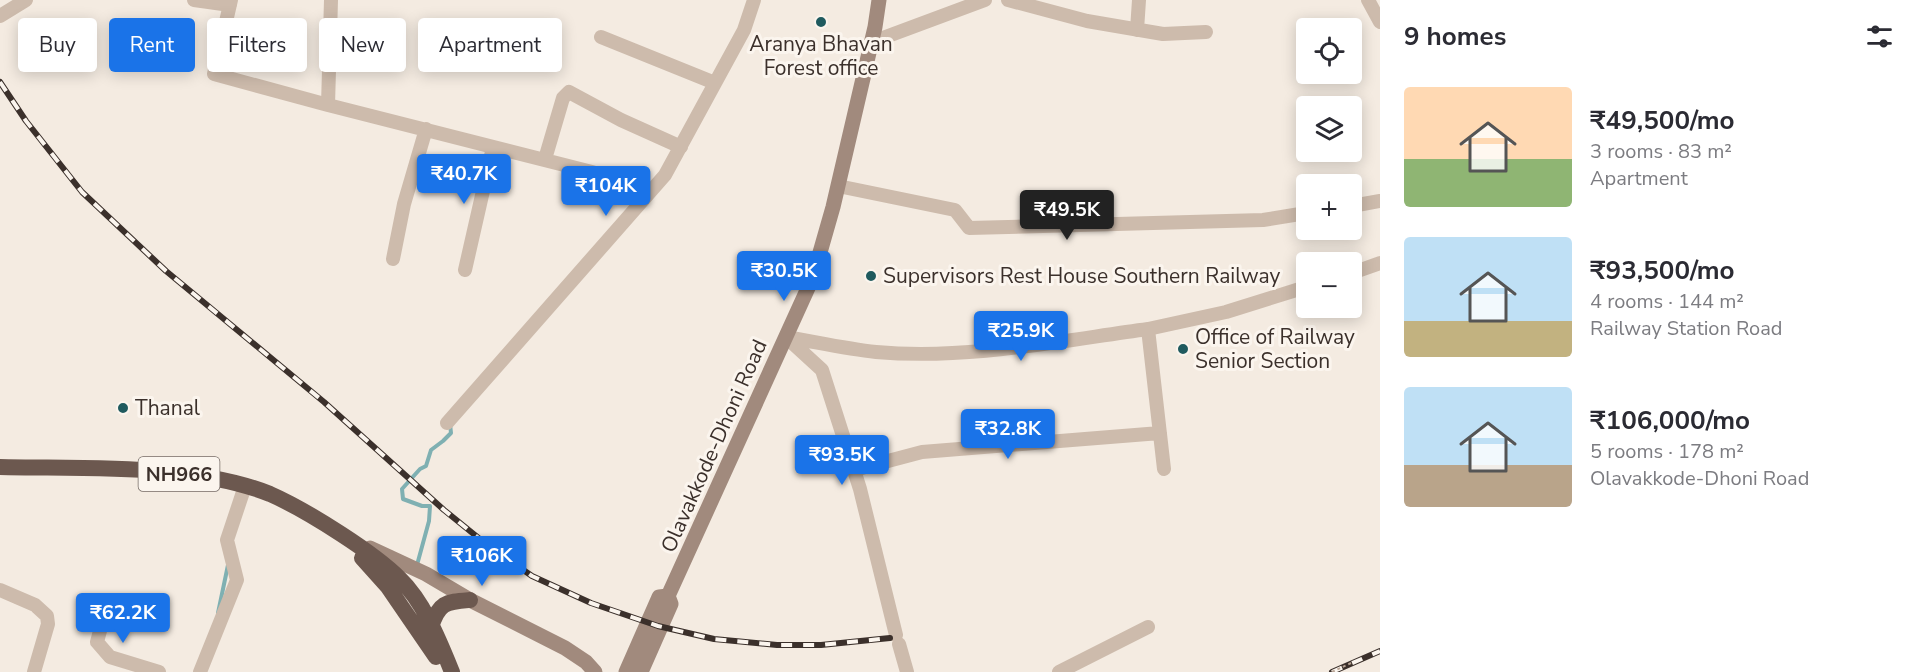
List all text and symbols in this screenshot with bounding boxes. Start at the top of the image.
marker: Aranya Bhavan Forest office [814,15,828,29]
chip: Buy [18,18,97,72]
chip: Rent [109,18,195,72]
chip: Filters [207,18,307,72]
chip: New [319,18,406,72]
chip: Apartment [418,18,562,72]
map controls [1296,18,1362,318]
button: locate [1296,18,1362,84]
text: 9 homes [1404,19,1506,54]
icon: filters [1863,20,1896,53]
place label: Aranya Bhavan Forest office [749,30,893,82]
button: layers [1296,96,1362,162]
text: ₹49,500/mo [1590,103,1734,138]
icon: home [1452,111,1524,183]
text: 3 rooms · 83 m² [1590,138,1732,165]
pin: ₹40.7K [415,154,513,205]
text: ₹40.7K [431,160,497,187]
text: Apartment [1590,165,1688,192]
pin: ₹104K [564,166,648,217]
text: ₹104K [575,172,637,199]
button: + [1296,174,1362,240]
pin: ₹49.5K [1018,190,1116,241]
text: ₹49.5K [1034,196,1100,223]
pin: ₹30.5K [735,251,833,302]
button: − [1296,252,1362,318]
text: ₹93,500/mo [1590,253,1734,288]
text: ₹30.5K [751,257,817,284]
icon: home [1452,261,1524,333]
place label: Supervisors Rest House Southern Railway [883,262,1281,290]
marker: Supervisors Rest House Southern Railway [864,269,878,283]
text: 4 rooms · 144 m² [1590,288,1744,315]
pin: ₹25.9K [972,311,1070,362]
text: Railway Station Road [1590,315,1782,342]
text: ₹25.9K [988,317,1054,344]
place label: Office of Railway Senior Section [1195,323,1355,375]
street label: Olavakkode-Dhoni Road [654,335,774,557]
marker: Office of Railway Senior Section [1176,342,1190,356]
place label: Thanal [135,394,201,422]
marker: Thanal [116,401,130,415]
text: ₹106,000/mo [1590,403,1750,438]
pin: ₹32.8K [959,409,1057,460]
icon: home [1452,411,1524,483]
text: ₹32.8K [975,415,1041,442]
pin: ₹93.5K [793,435,891,486]
text: 5 rooms · 178 m² [1590,438,1744,465]
text: ₹93.5K [809,441,875,468]
road number: NH966 [138,457,219,491]
text: Olavakkode-Dhoni Road [1590,465,1809,492]
pin: ₹106K [440,536,524,587]
text: ₹106K [451,542,513,569]
pin: ₹62.2K [74,593,172,644]
text: ₹62.2K [90,599,156,626]

